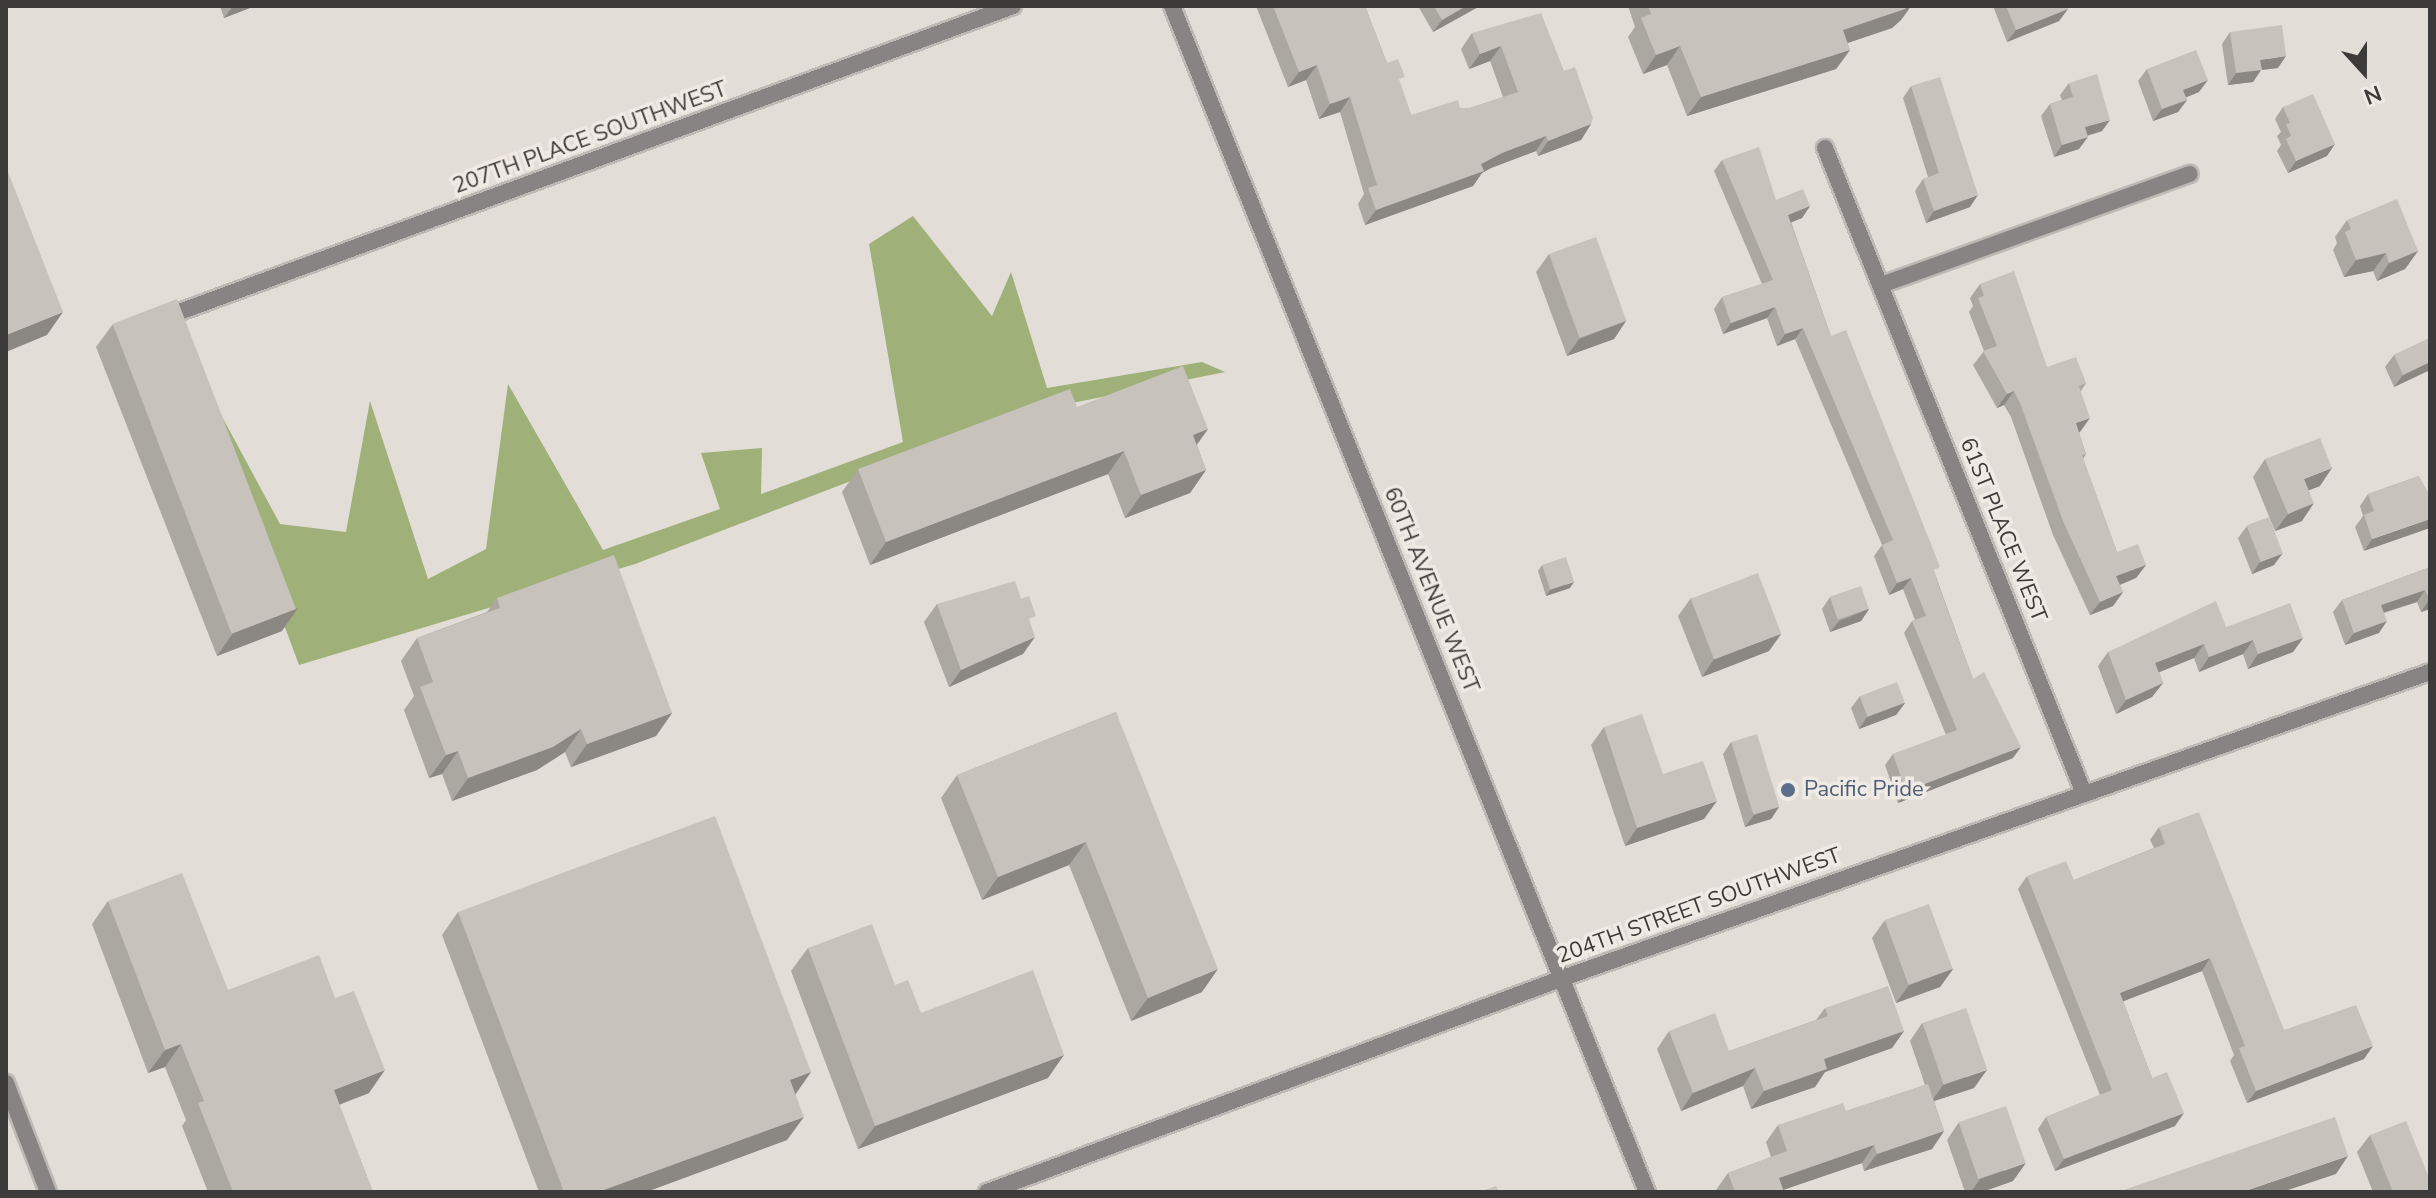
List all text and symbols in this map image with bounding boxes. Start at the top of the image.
north arrow [2324,32,2404,112]
street label: 207TH PLACE SOUTHWEST [450,76,730,200]
text: N [2360,77,2386,111]
street label: 61ST PLACE WEST [1954,434,2052,626]
street label: 60TH AVENUE WEST [1378,484,1484,696]
place label: Pacific Pride [1804,777,1924,803]
marker: Pacific Pride [1779,781,1797,799]
street label: 204TH STREET SOUTHWEST [1553,842,1845,970]

